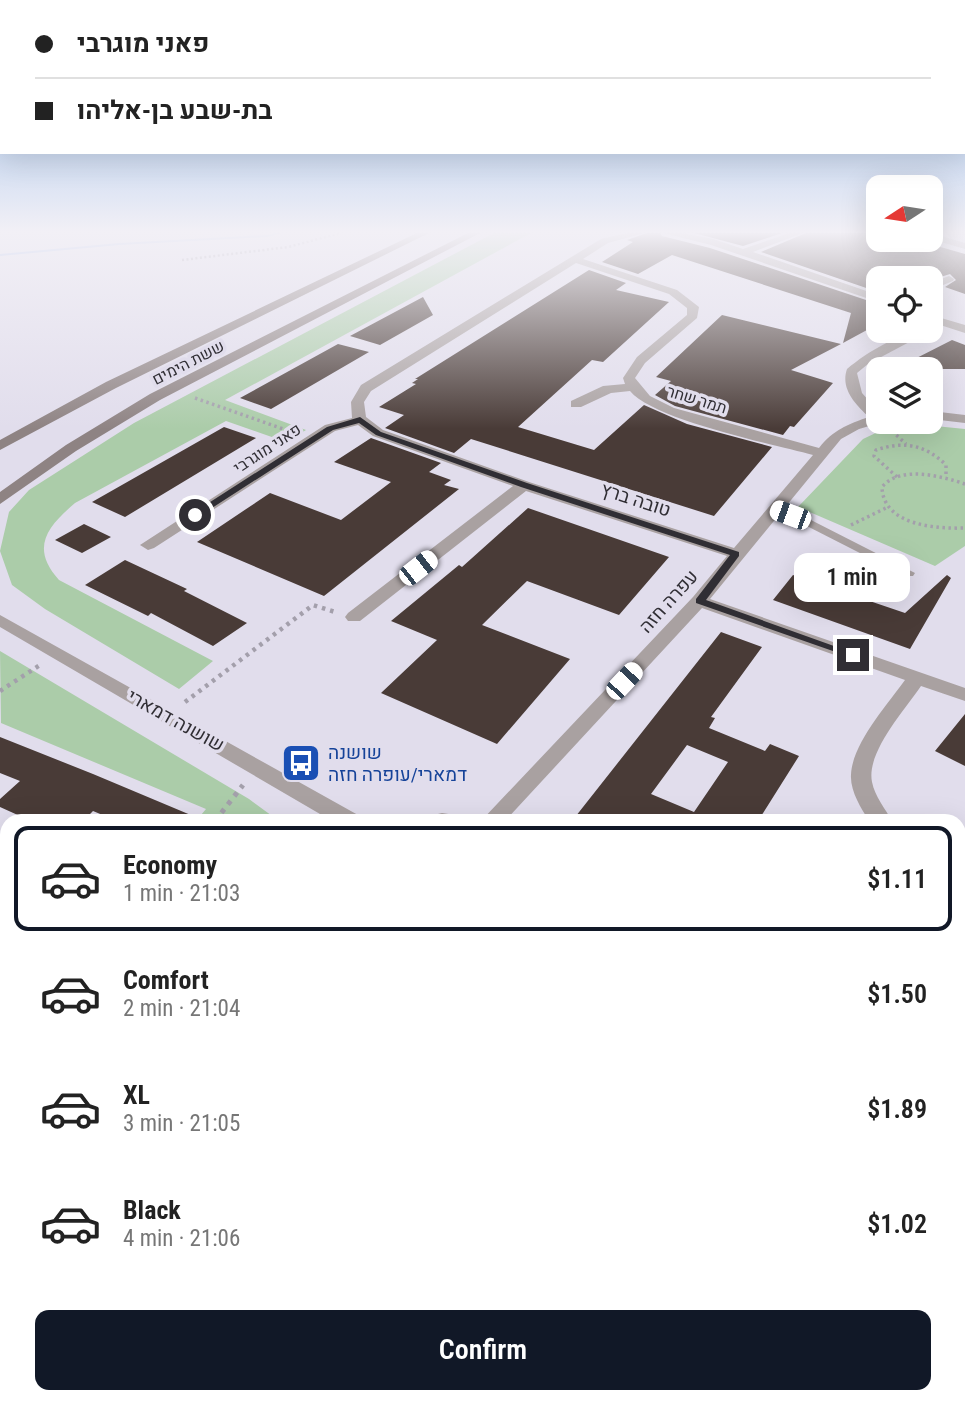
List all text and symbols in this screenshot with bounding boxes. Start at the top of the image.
text: פאני מוגרבי [77,28,209,58]
text: בת-שבע בן-אליהו [77,95,272,125]
north arrow [866,175,943,252]
map controls [866,175,943,434]
button: locate [866,266,943,343]
street label: ששת הימים [149,336,227,389]
button: layers [866,357,943,434]
street label: תמר שחר [664,381,729,418]
street label: פאני מוגרבי [230,420,305,477]
street label: טובה ברץ [598,477,674,522]
car [767,498,814,532]
route start [179,499,211,531]
car [395,547,442,589]
callout: 1 min [795,554,911,602]
text: 1 min [827,564,877,591]
street label: עפרה חזה [634,565,703,638]
route end [837,639,869,671]
car [602,658,647,704]
street label: שושנה דמארי [123,684,228,757]
place label: שושנה דמארי/עופרה חזה [328,741,467,786]
bus stop icon: שושנה דמארי/עופרה חזה [280,742,322,784]
icon: car [39,847,102,910]
text: Economy [123,850,217,880]
text: $1.11 [867,864,927,894]
text: 1 min · 21:03 [123,880,240,907]
icon: car [39,962,102,1025]
text: Comfort [123,965,209,995]
text: $1.50 [867,979,927,1009]
text: 2 min · 21:04 [123,995,240,1022]
icon: car [39,1077,102,1140]
text: XL [123,1080,150,1110]
text: $1.89 [867,1094,927,1124]
text: 3 min · 21:05 [123,1110,240,1137]
icon: car [39,1192,102,1255]
text: Black [123,1195,181,1225]
text: $1.02 [867,1209,927,1239]
text: 4 min · 21:06 [123,1225,240,1252]
button: Confirm [35,1310,931,1390]

